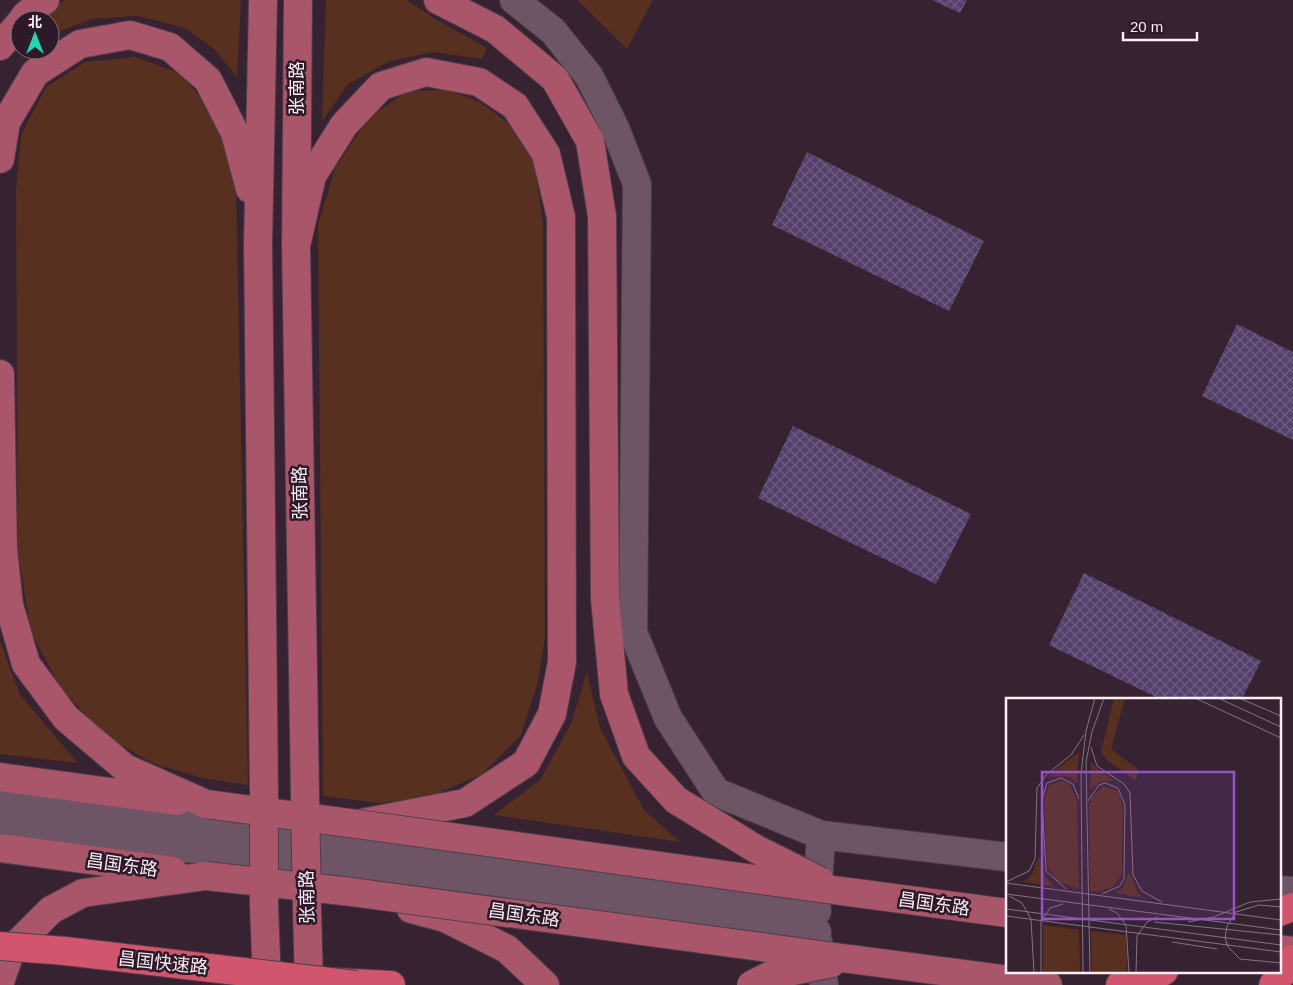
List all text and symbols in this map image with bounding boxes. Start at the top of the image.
north arrow [10,10,60,60]
scale bar [1123,10,1197,42]
text: 北 [28,14,42,30]
text: 20 m [1130,18,1163,35]
street label: 张南路 [287,61,307,115]
street label: 张南路 [290,466,310,520]
inset map [1006,698,1280,972]
street label: 昌国东路 [85,850,159,880]
street label: 张南路 [297,870,317,924]
street label: 昌国东路 [897,889,971,919]
street label: 昌国东路 [487,900,561,930]
street label: 昌国快速路 [117,948,209,978]

